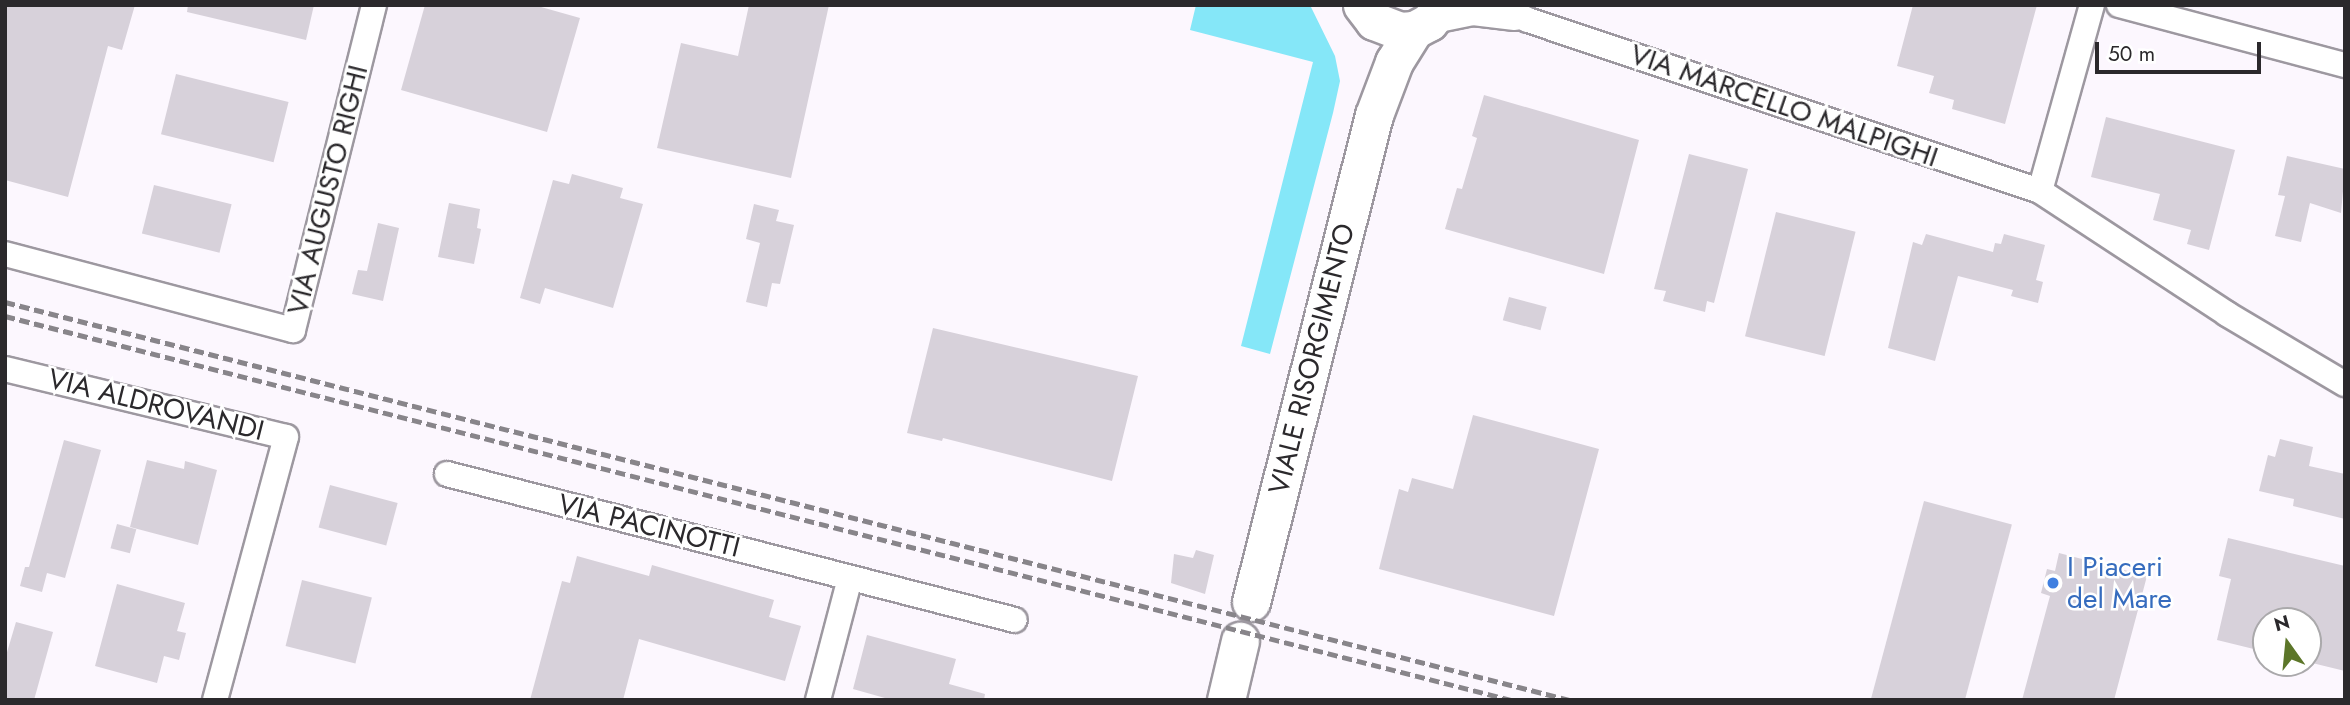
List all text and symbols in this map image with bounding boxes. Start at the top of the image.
scale bar [2098,28,2264,72]
street label: VIA MARCELLO MALPIGHI [1626,38,1942,174]
text: 50 m [2108,39,2155,69]
street label: VIA AUGUSTO RIGHI [281,62,375,318]
street label: VIALE RISORGIMENTO [1262,220,1362,498]
street label: VIA ALDROVANDI [45,362,267,448]
street label: VIA PACINOTTI [555,487,743,565]
place label: I Piaceri del Mare [2067,550,2172,616]
marker: I Piaceri del Mare [2045,575,2061,591]
north arrow [2252,607,2322,677]
text: N [2271,608,2293,638]

